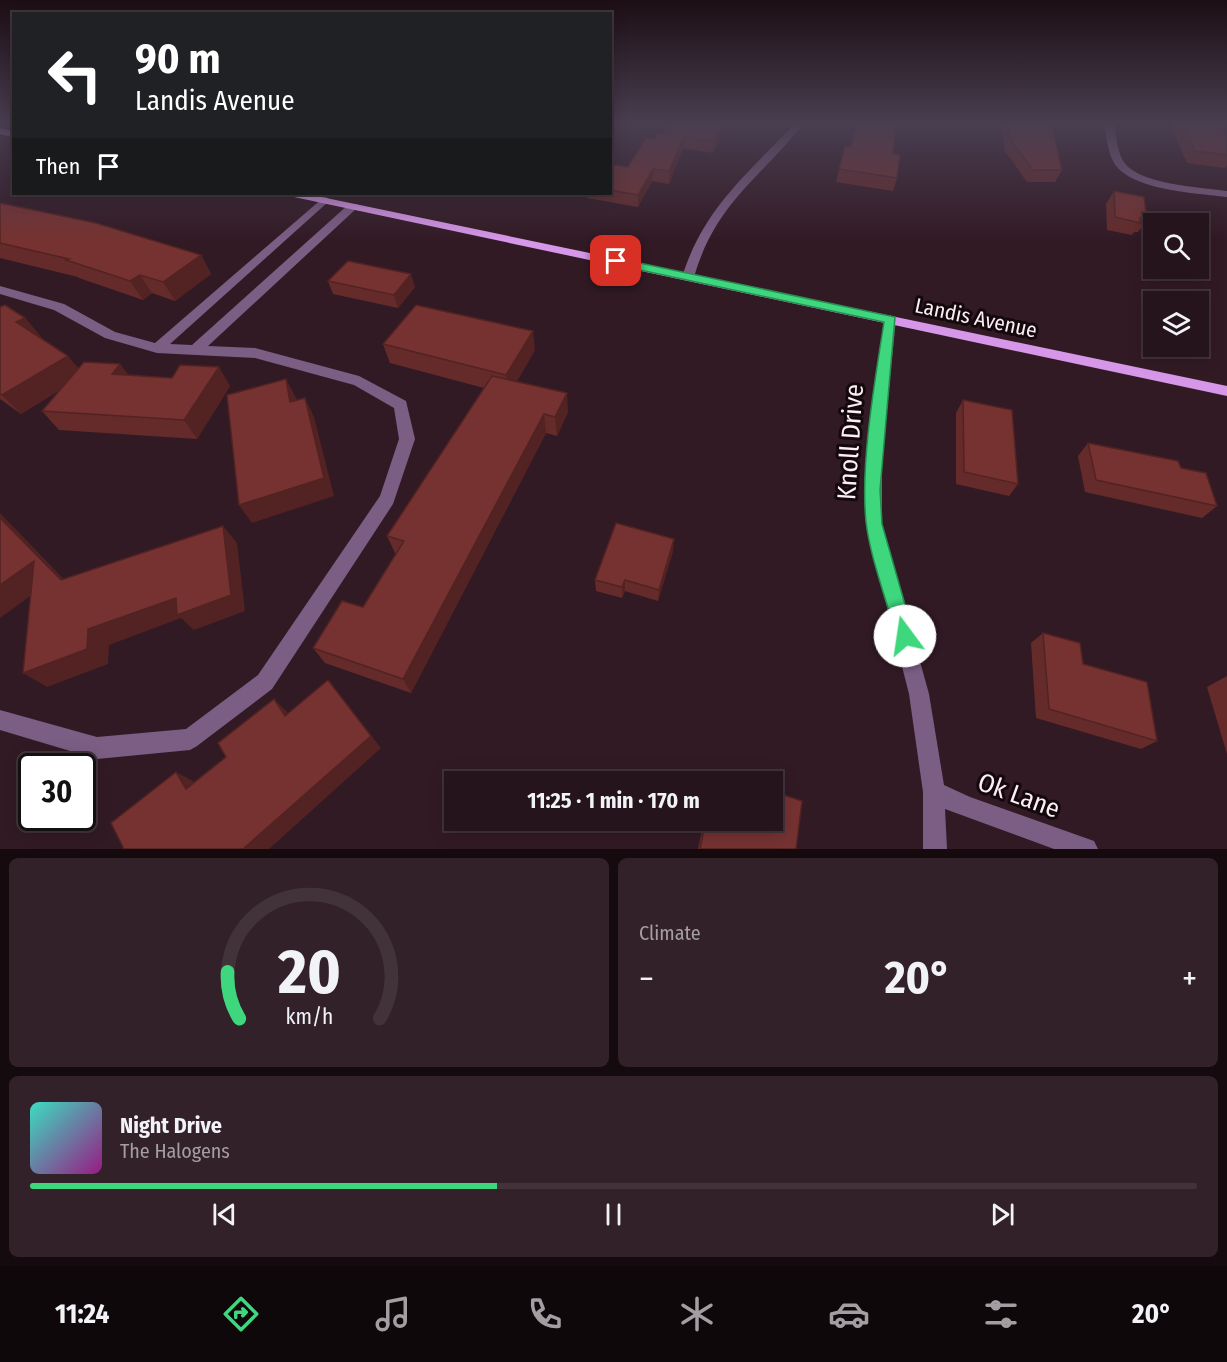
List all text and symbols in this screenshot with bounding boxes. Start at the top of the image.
text: 90 m [135,34,220,84]
icon: left [36,36,114,114]
text: Landis Avenue [135,85,295,117]
icon: arrive [92,150,125,183]
text: Then [36,153,80,180]
map controls [1143,213,1209,357]
button: search [1143,213,1209,279]
pin [590,235,641,286]
icon: arrive [599,244,632,277]
button: layers [1143,291,1209,357]
street label: Landis Avenue [913,292,1039,344]
street label: Knoll Drive [831,383,870,501]
position arrow [873,604,937,668]
speed limit sign: 30 [18,753,96,831]
street label: Ok Lane [974,766,1064,825]
text: 11:25 · 1 min · 170 m [527,787,700,814]
text: Climate [639,921,701,945]
text: 20 [277,935,340,1010]
text: 20° [885,951,951,1005]
text: − [639,959,654,999]
text: + [1182,959,1197,999]
text: km/h [285,1005,333,1031]
text: Night Drive [120,1112,222,1139]
text: The Halogens [120,1139,230,1163]
icon: previous [208,1198,241,1231]
icon: pause [597,1198,630,1231]
icon: next [986,1198,1019,1231]
icon: directions [220,1293,262,1335]
icon: music [372,1293,414,1335]
icon: phone [524,1293,566,1335]
icon: climate [676,1293,718,1335]
icon: car [828,1293,870,1335]
icon: filters [980,1293,1022,1335]
text: 11:24 [55,1298,109,1330]
text: 20° [1132,1298,1172,1330]

